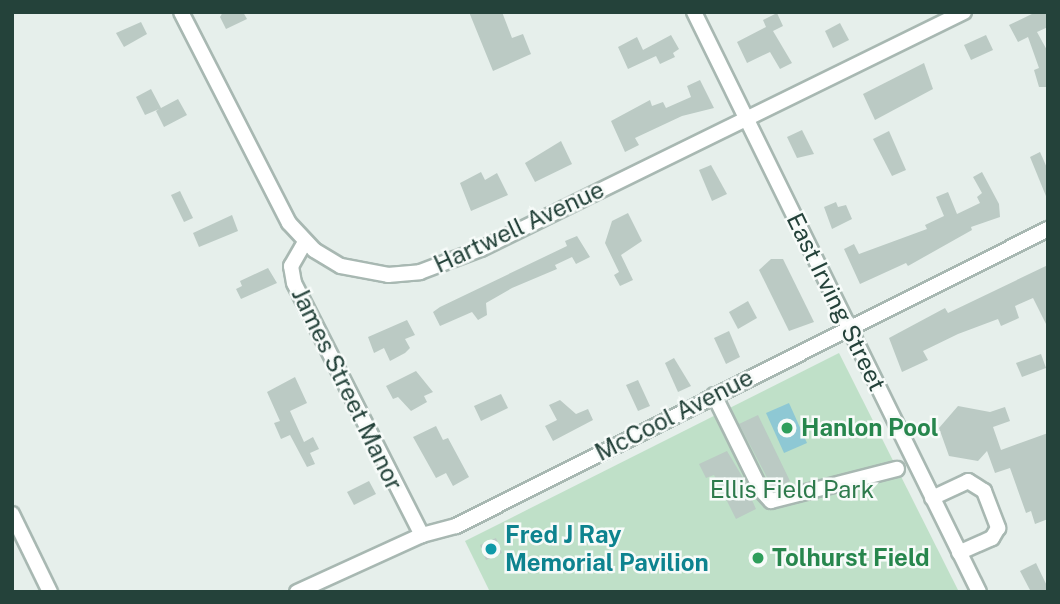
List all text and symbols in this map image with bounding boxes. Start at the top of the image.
street label: Hartwell Avenue [429,175,609,279]
street label: East Irving Street [780,208,892,396]
street label: James Street Manor [285,283,409,495]
street label: McCool Avenue [590,363,758,467]
place label: Hanlon Pool [801,414,939,442]
marker: Hanlon Pool [779,420,795,436]
park label: Ellis Field Park [710,476,874,504]
place label: Fred J Ray Memorial Pavilion [505,521,709,577]
marker: Fred J Ray Memorial Pavilion [483,541,499,557]
place label: Tolhurst Field [772,544,930,572]
marker: Tolhurst Field [750,550,766,566]

